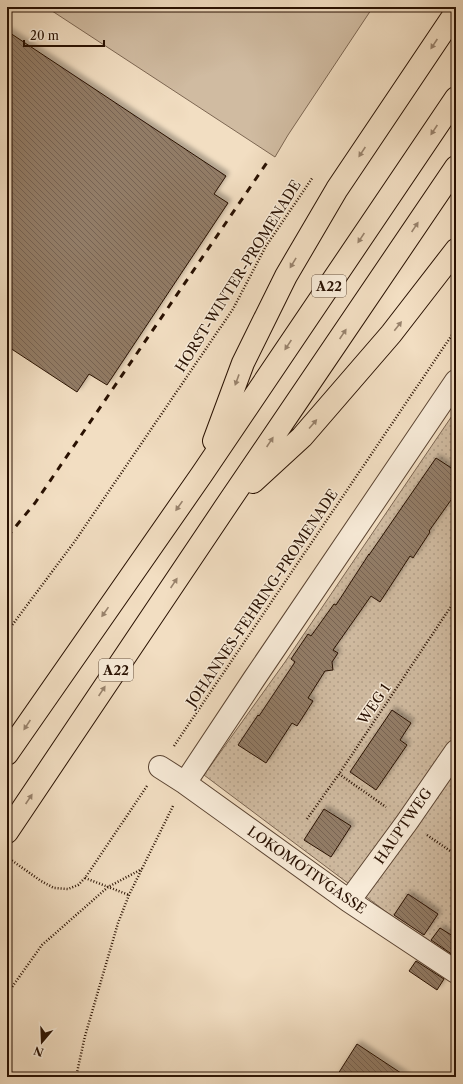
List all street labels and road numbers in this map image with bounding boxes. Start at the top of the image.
street label: HORST-WINTER-PROMENADE [171,177,305,375]
road number: A22 [312,275,346,297]
street label: JOHANNES-FEHRING-PROMENADE [181,486,342,712]
road number: A22 [99,659,133,681]
street label: WEG 1 [353,680,394,729]
street label: HAUPTWEG [370,785,436,867]
street label: LOKOMOTIVGASSE [244,822,370,918]

